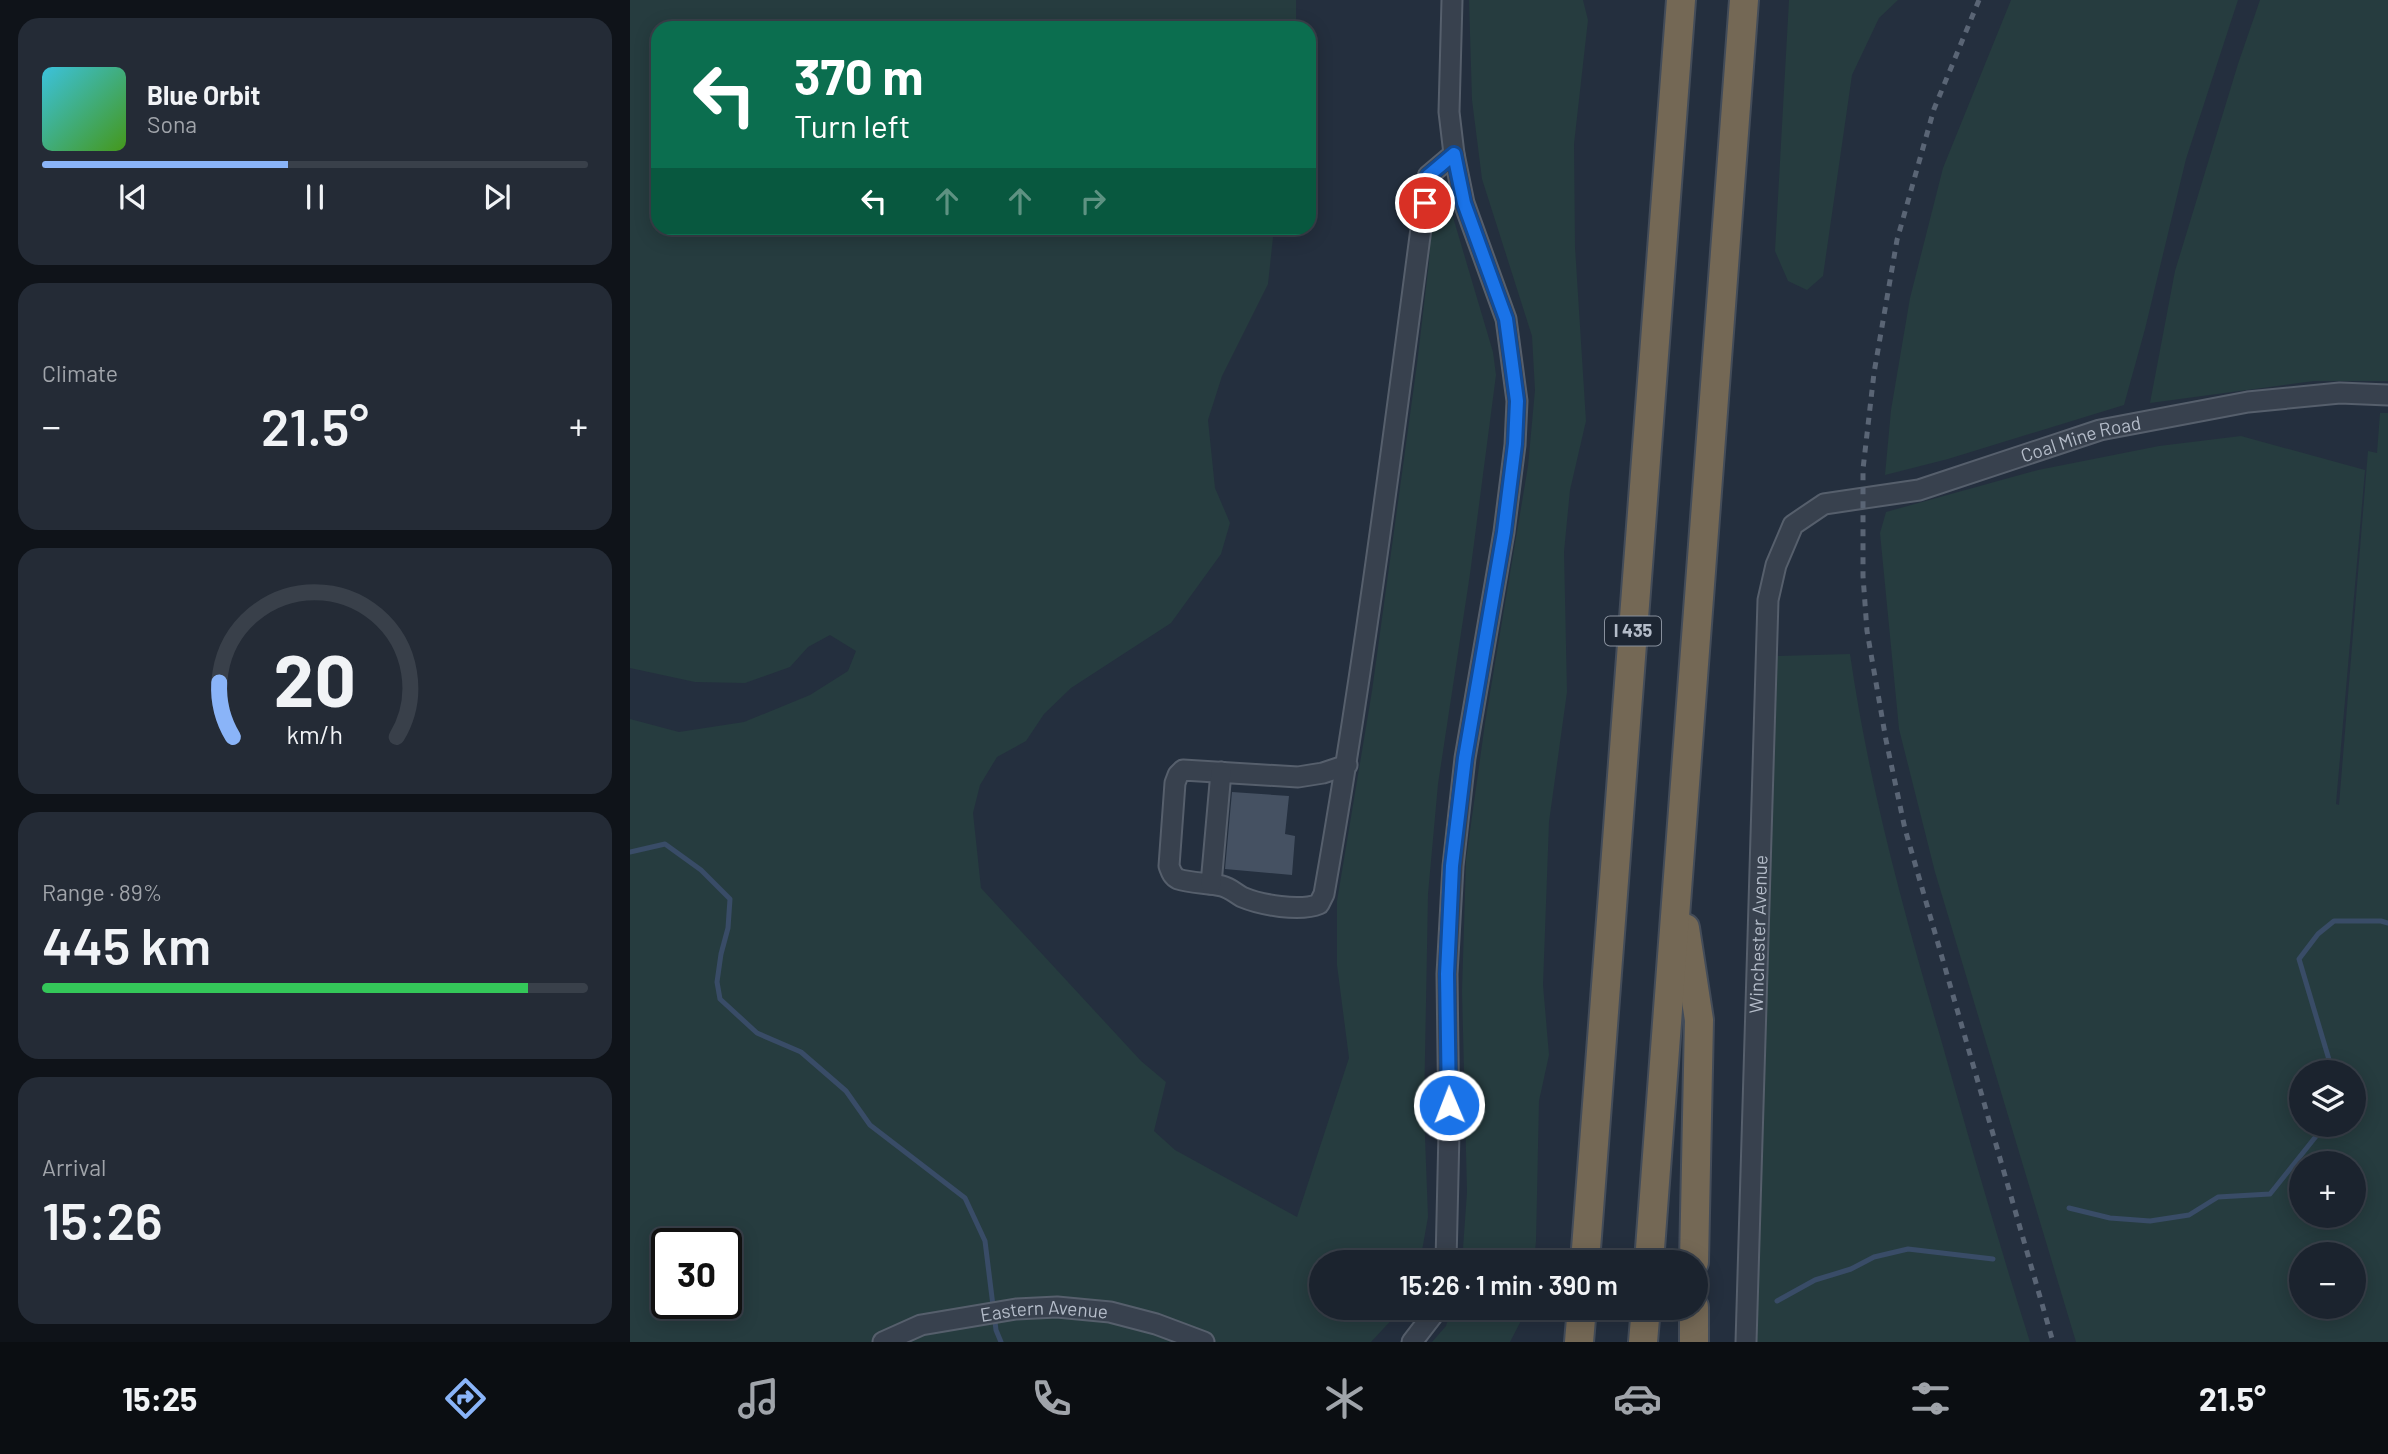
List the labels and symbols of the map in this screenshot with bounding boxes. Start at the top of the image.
pin [1395,173,1455,233]
street label: Coal Mine Road [2017,411,2143,467]
road number: I 435 [1605,616,1661,646]
street label: Winchester Avenue [1744,855,1771,1014]
position arrow [1412,1068,1486,1142]
speed limit sign: 30 [651,1228,742,1319]
street label: Eastern Avenue [978,1295,1109,1326]

